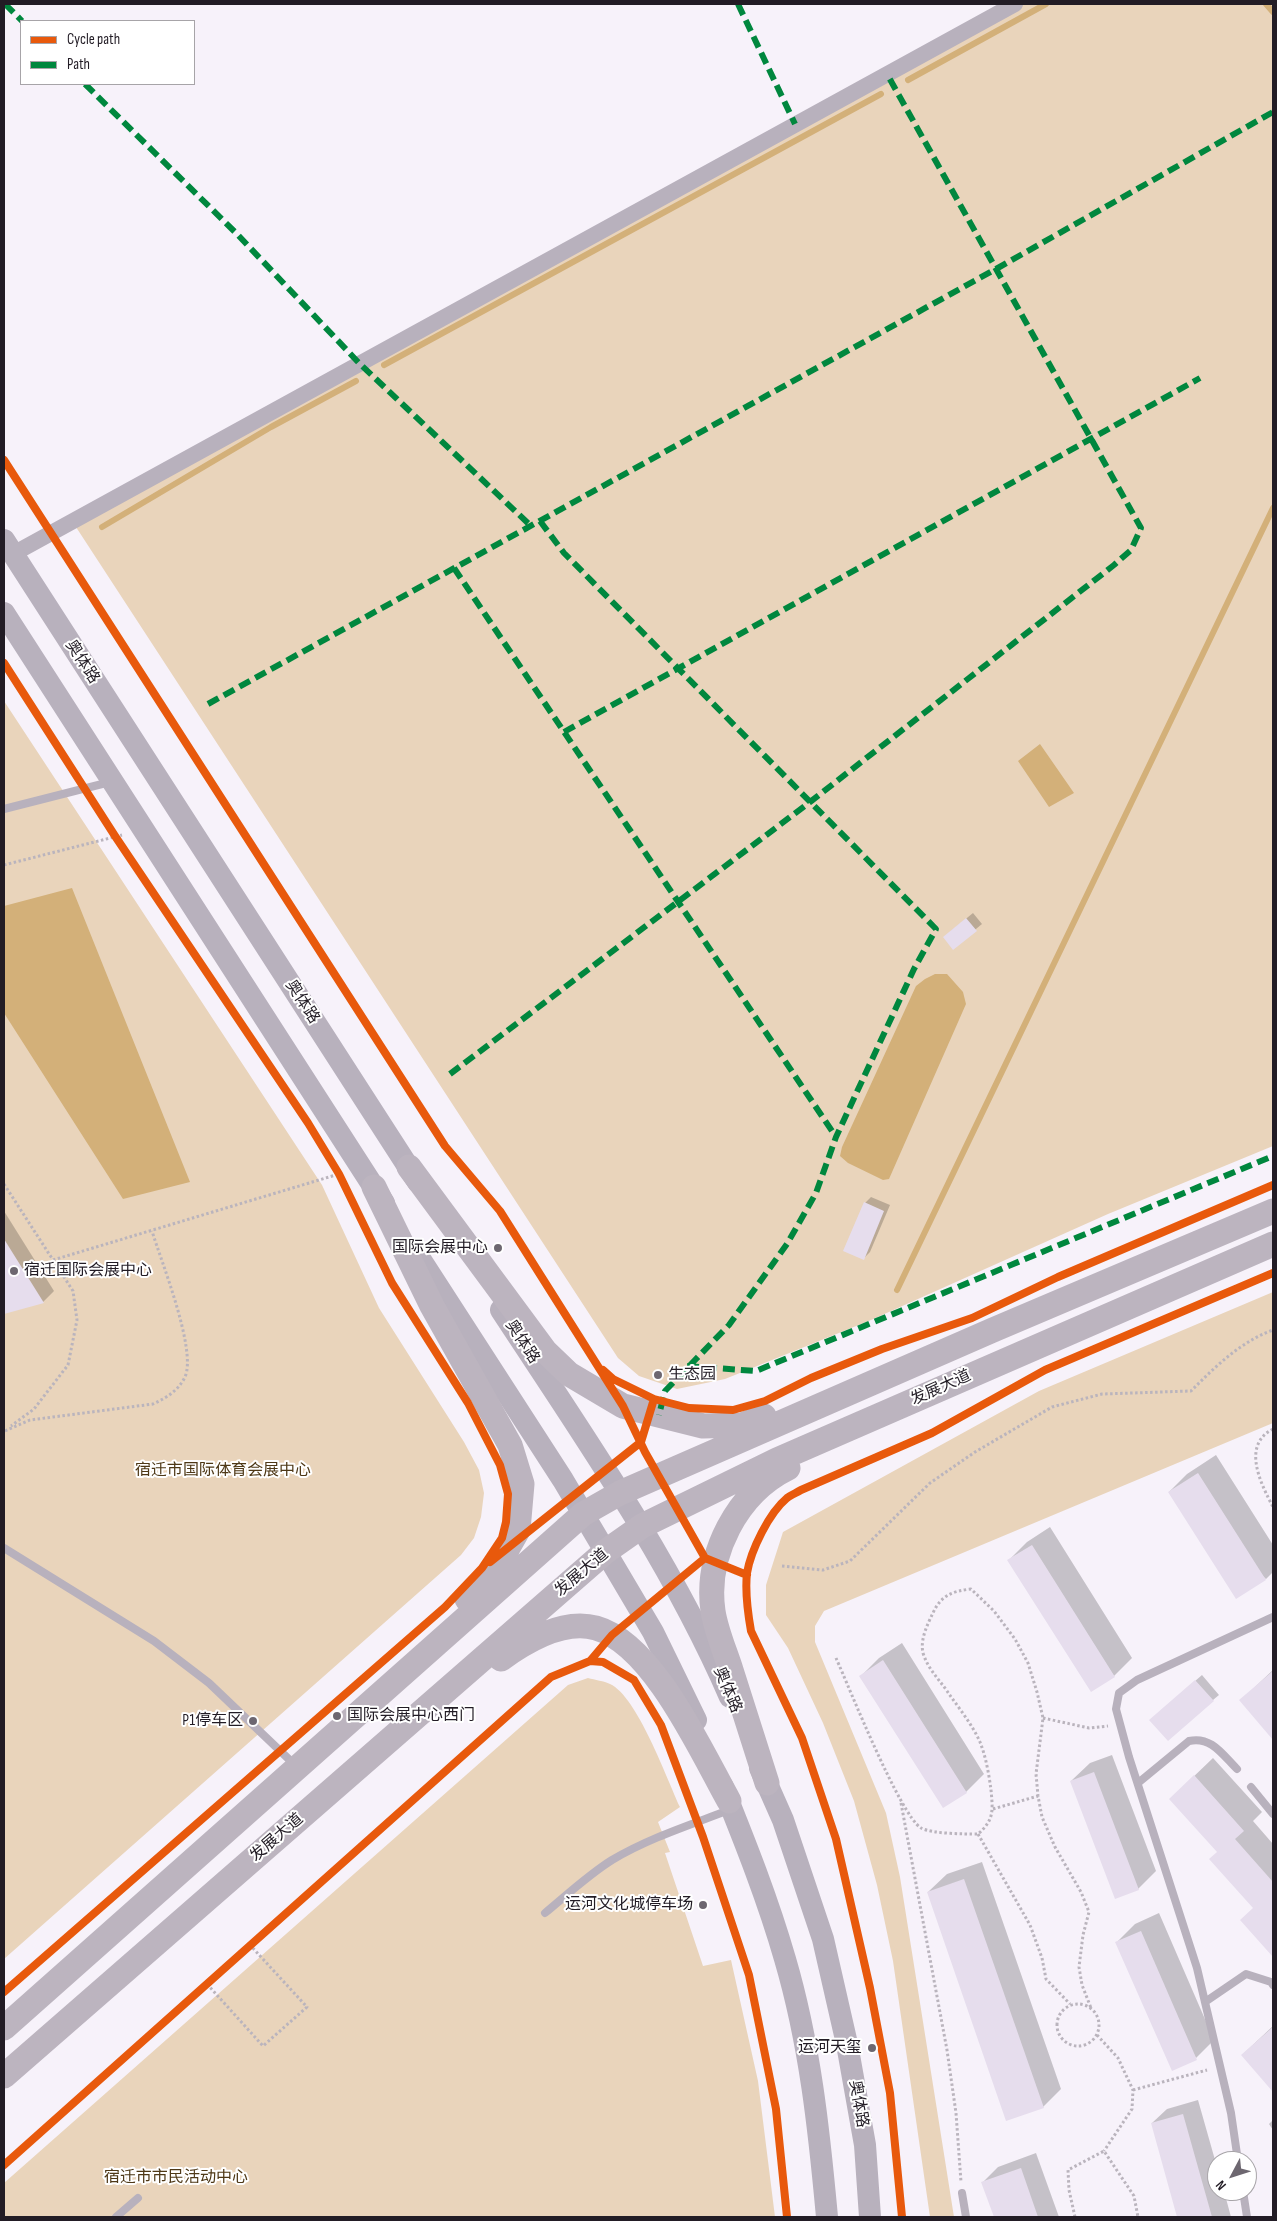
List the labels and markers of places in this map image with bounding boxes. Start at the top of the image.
place label: 国际会展中心 [392,1238,488,1258]
marker: 国际会展中心 [492,1242,504,1254]
place label: 宿迁国际会展中心 [24,1261,152,1281]
marker: 宿迁国际会展中心 [8,1265,20,1277]
place label: 生态园 [668,1365,716,1385]
marker: 生态园 [652,1369,664,1381]
place label: 国际会展中心西门 [347,1706,475,1726]
marker: 国际会展中心西门 [331,1710,343,1722]
place label: P1停车区 [182,1711,243,1731]
marker: P1停车区 [247,1715,259,1727]
place label: 运河文化城停车场 [565,1895,693,1915]
marker: 运河文化城停车场 [697,1899,709,1911]
place label: 运河天玺 [798,2038,862,2058]
marker: 运河天玺 [866,2042,878,2054]

